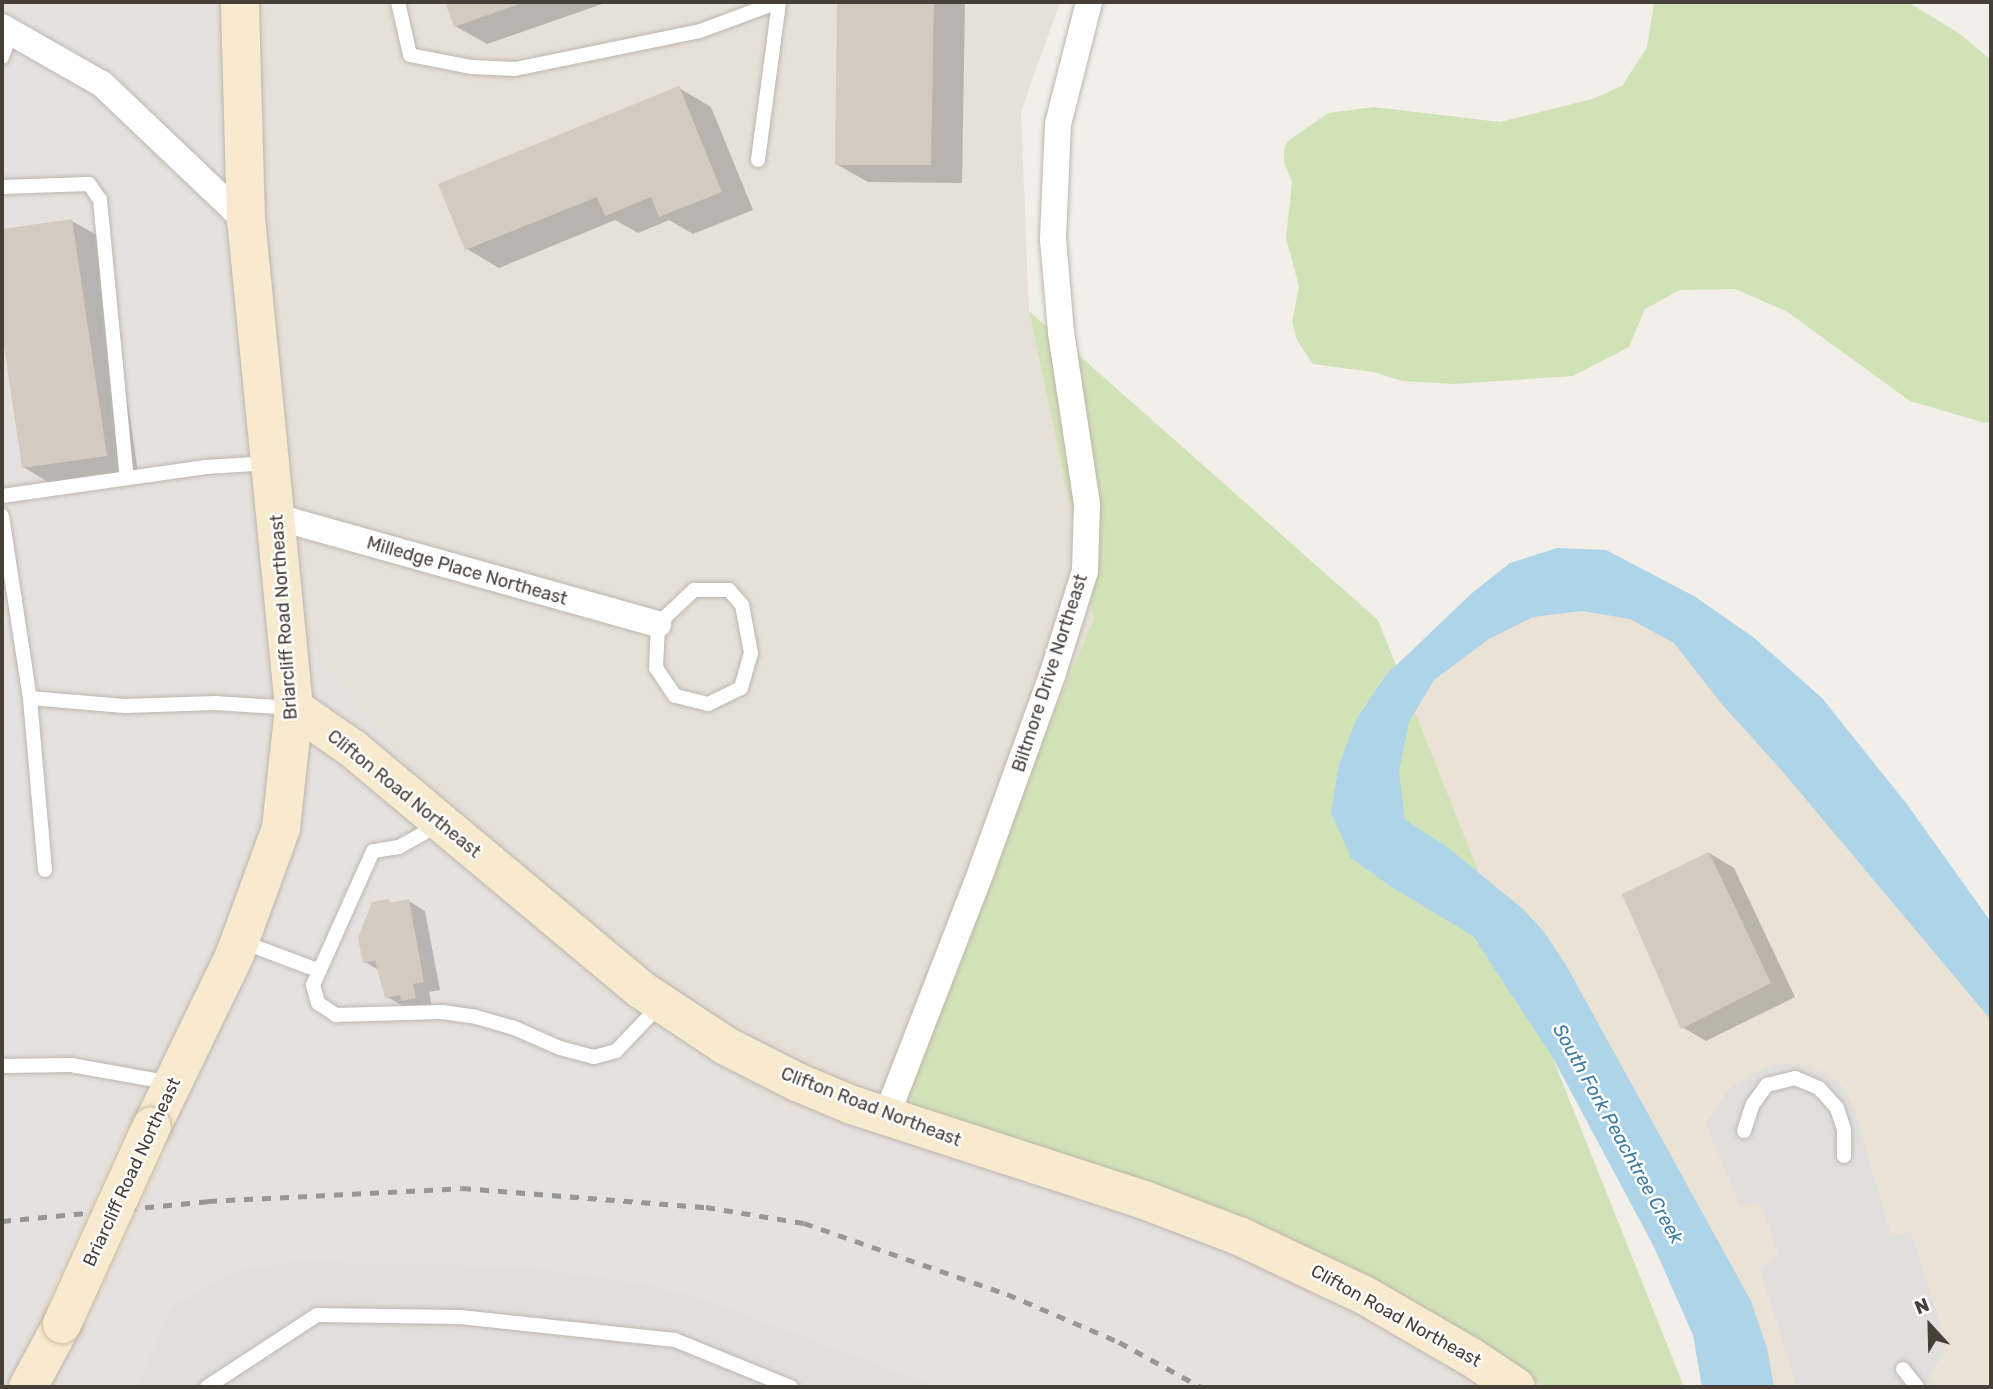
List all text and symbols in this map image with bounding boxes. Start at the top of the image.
street label: Briarcliff Road Northeast [266,513,302,721]
street label: Milledge Place Northeast [364,532,570,610]
street label: Biltmore Drive Northeast [1008,571,1092,775]
street label: Clifton Road Northeast [323,725,485,863]
water label: South Fork Peachtree Creek [1548,1020,1688,1248]
street label: Clifton Road Northeast [778,1063,964,1151]
street label: Briarcliff Road Northeast [79,1074,185,1270]
street label: Clifton Road Northeast [1307,1260,1485,1372]
north arrow [1895,1291,1965,1361]
text: N [1911,1293,1933,1319]

